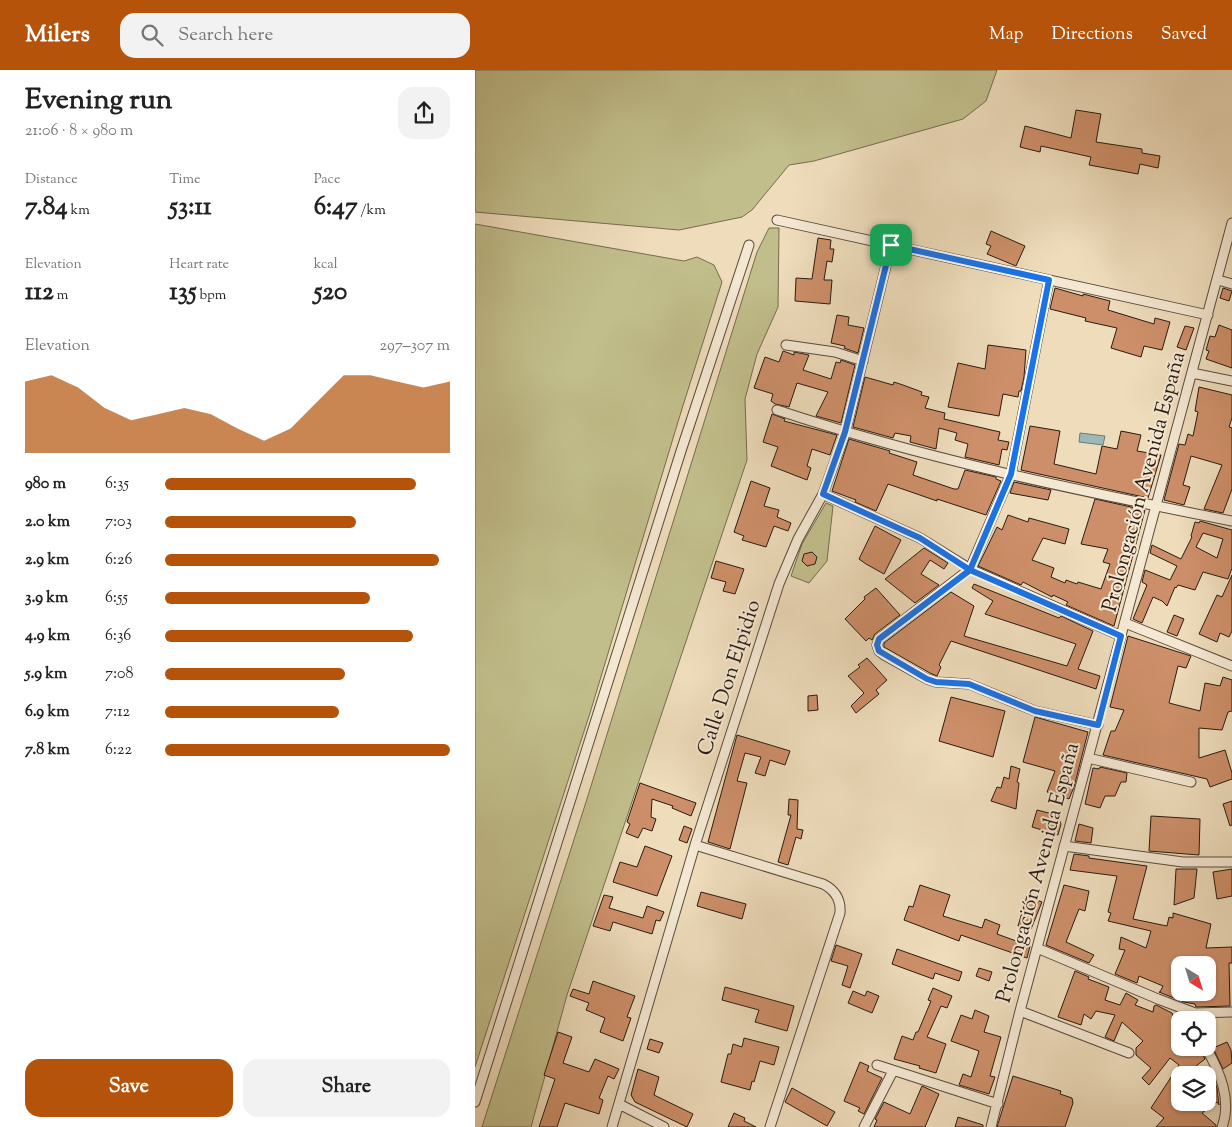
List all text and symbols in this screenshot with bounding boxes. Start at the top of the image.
search box [120,13,470,58]
text: Milers [25,18,90,52]
icon: search [138,21,166,49]
text: Search here [178,22,273,49]
text: Map [989,22,1024,48]
text: Directions [1052,22,1133,48]
text: Saved [1161,22,1207,48]
text: Evening run [25,81,172,121]
button: share [398,87,450,139]
text: 21:06 · 8 × 980 m [25,120,133,143]
text: Distance [25,170,78,190]
text: Time [169,170,200,190]
text: Pace [314,170,340,190]
text: 7.84 [25,190,68,226]
text: 53:11 [169,190,211,226]
text: 6:47 [314,190,357,226]
text: km [68,201,90,221]
text: /km [357,201,386,221]
pin [870,224,912,266]
icon: arrive [877,231,905,259]
text: Elevation [25,255,82,275]
text: Heart rate [169,255,229,275]
text: kcal [314,255,338,275]
text: 112 [25,275,54,311]
text: 135 [169,275,196,311]
text: 520 [314,275,347,311]
text: m [54,286,68,306]
text: bpm [196,286,226,306]
text: Elevation [25,335,90,358]
text: 297–307 m [380,335,450,358]
street label: Prolongación Avenida España [1096,348,1194,615]
text: 980 m [25,473,66,496]
text: 6:35 [105,473,129,496]
text: 2.0 km [25,511,70,534]
text: 7:03 [105,511,132,534]
text: 2.9 km [25,549,69,572]
text: 6:26 [105,549,132,572]
text: 3.9 km [25,587,68,610]
text: 6:55 [105,587,128,610]
street label: Calle Don Elpidio [691,596,769,760]
text: 4.9 km [25,625,70,648]
text: 6:36 [105,625,131,648]
text: 5.9 km [25,663,67,686]
text: 7:08 [105,663,133,686]
text: 6.9 km [25,701,70,724]
text: 7:12 [105,701,130,724]
text: 7.8 km [25,739,70,762]
text: 6:22 [105,739,132,762]
street label: Prolongación Avenida España [990,739,1088,1006]
north arrow [1171,956,1216,1001]
map controls [1171,956,1216,1111]
button: locate [1171,1011,1216,1056]
button: Save [25,1059,233,1117]
button: Share [243,1059,450,1117]
button: layers [1171,1066,1216,1111]

